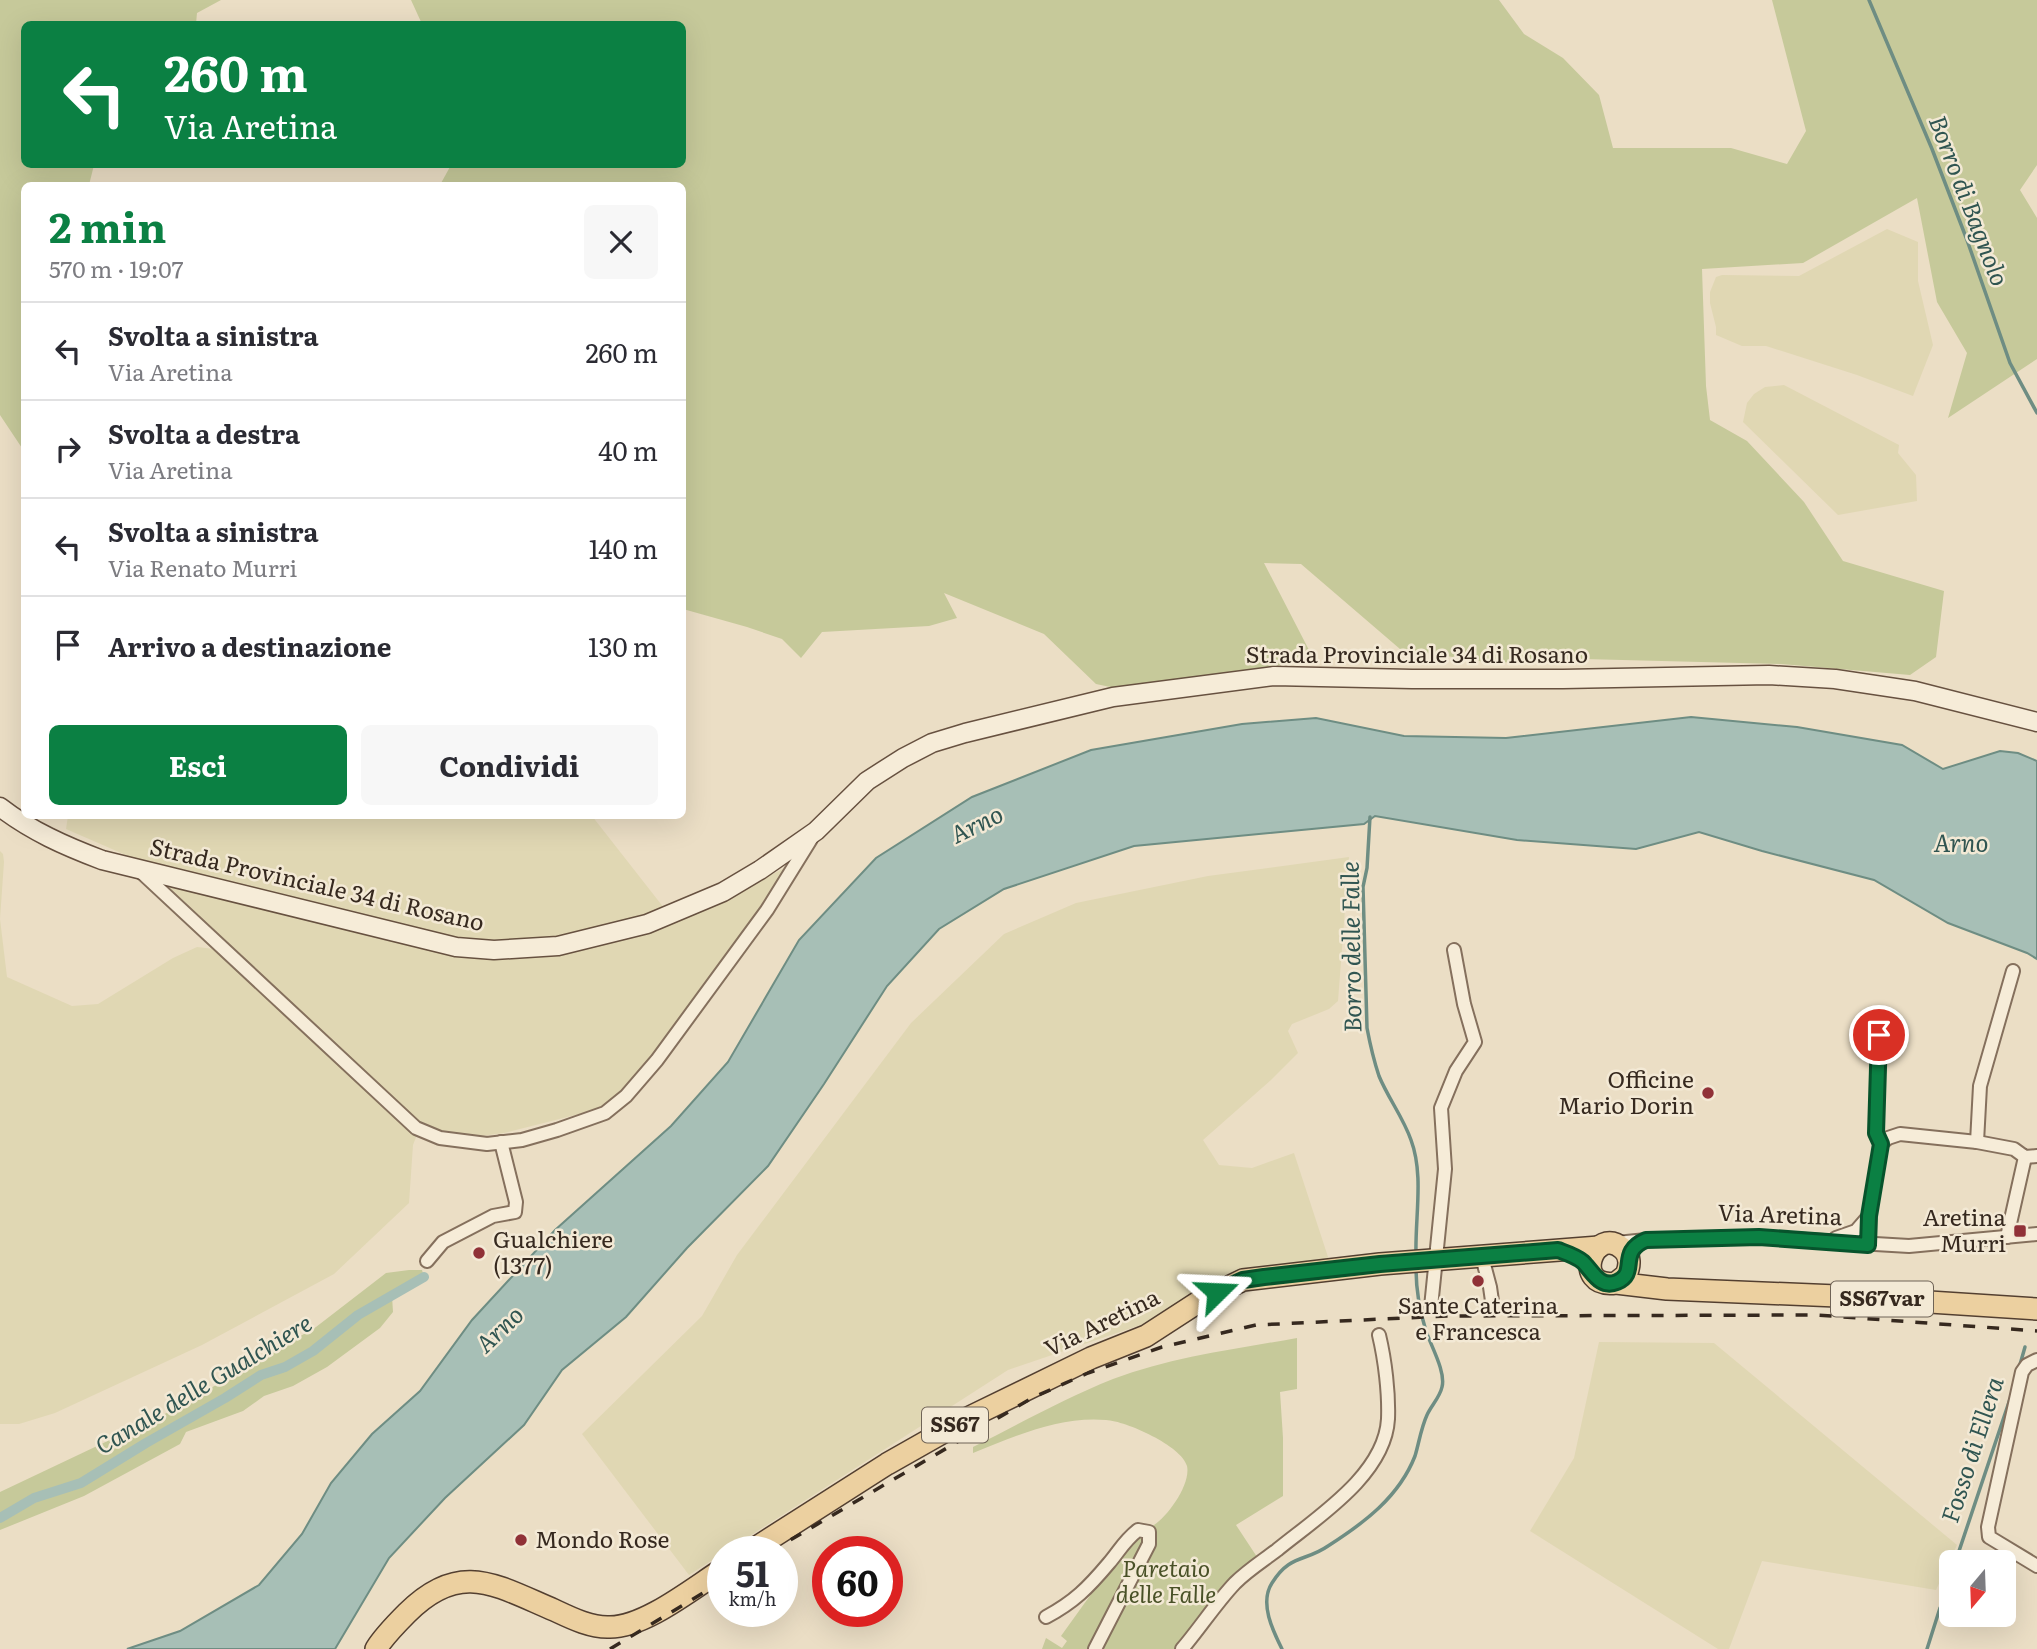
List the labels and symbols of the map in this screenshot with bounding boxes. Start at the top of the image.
water label: Borro di Bagnolo [1922,110,2019,290]
street label: Strada Provinciale 34 di Rosano [1246,636,1588,670]
water label: Arno [944,795,1008,851]
water label: Arno [1934,824,1988,859]
street label: Strada Provinciale 34 di Rosano [147,828,488,938]
water label: Borro delle Falle [1331,861,1368,1033]
pin [1849,1005,1909,1065]
place label: Officine Mario Dorin [1558,1061,1694,1121]
marker: Officine Mario Dorin [1700,1085,1716,1101]
street label: Via Aretina [1717,1194,1844,1232]
place label: Aretina Murri [1923,1199,2007,1259]
place label: Gualchiere (1377) [493,1221,613,1281]
marker: Aretina Murri [2012,1223,2028,1239]
marker: Gualchiere (1377) [471,1245,487,1261]
position arrow [1180,1255,1254,1329]
marker: Sante Caterina e Francesca [1470,1273,1486,1289]
street label: Via Aretina [1038,1278,1165,1364]
road number: SS67var [1831,1282,1933,1316]
place label: Sante Caterina e Francesca [1398,1287,1559,1347]
water label: Arno [466,1297,530,1360]
water label: Canale delle Gualchiere [88,1304,318,1462]
water label: Fosso di Ellera [1931,1372,2011,1527]
road number: SS67 [922,1408,988,1442]
place label: Mondo Rose [535,1521,669,1555]
marker: Mondo Rose [513,1532,529,1548]
speed limit sign: 60 [812,1536,903,1627]
park label: Paretaio delle Falle [1116,1550,1216,1610]
north arrow [1939,1550,2016,1628]

